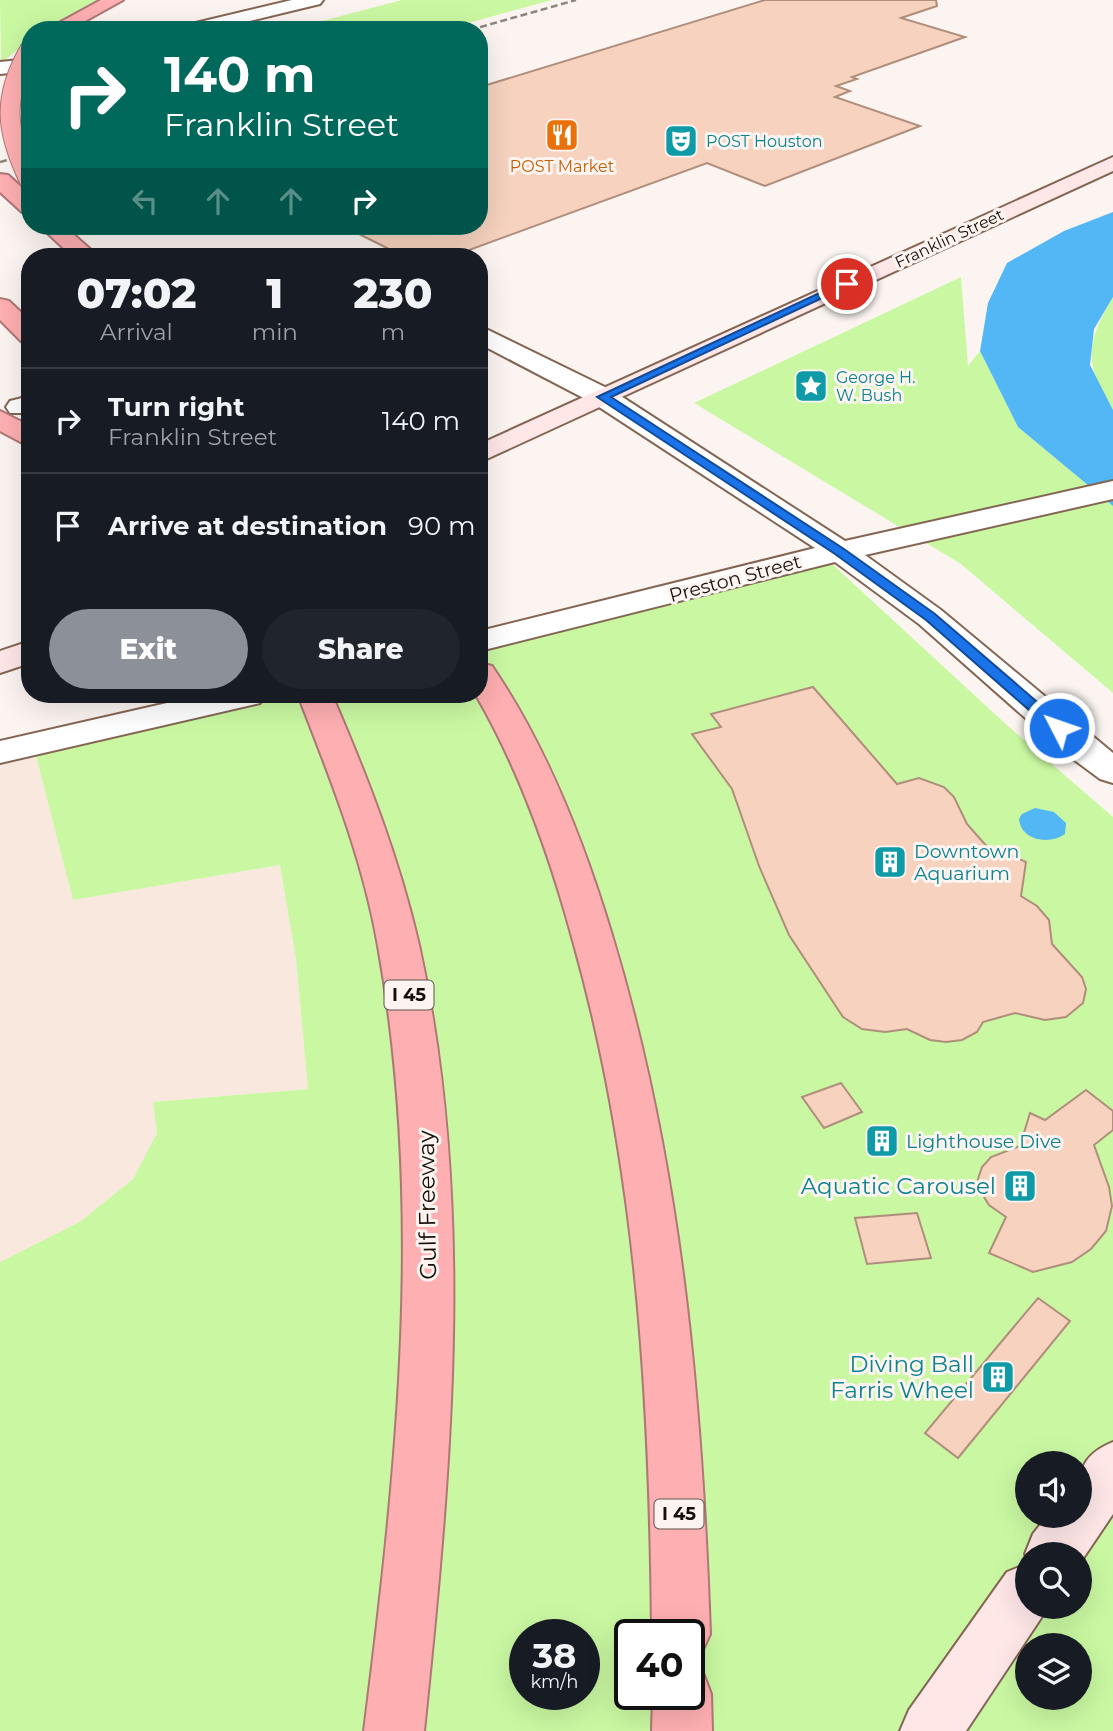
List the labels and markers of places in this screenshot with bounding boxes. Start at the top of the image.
restaurant icon: POST Market [543,116,581,154]
theatre icon: POST Houston [662,122,700,160]
place label: POST Houston [706,132,823,151]
place label: POST Market [510,157,615,176]
pin [817,254,877,314]
place icon: George H. W. Bush [792,367,830,405]
place label: George H. W. Bush [836,368,916,405]
place label: Downtown Aquarium [914,840,1019,885]
building icon: Downtown Aquarium [871,843,909,881]
building icon: Lighthouse Dive [863,1122,901,1160]
place label: Lighthouse Dive [906,1130,1061,1153]
building icon: Aquatic Carousel [1001,1167,1039,1205]
place label: Aquatic Carousel [801,1172,996,1200]
place label: Diving Ball Farris Wheel [830,1350,974,1404]
building icon: Diving Ball Farris Wheel [979,1358,1017,1396]

